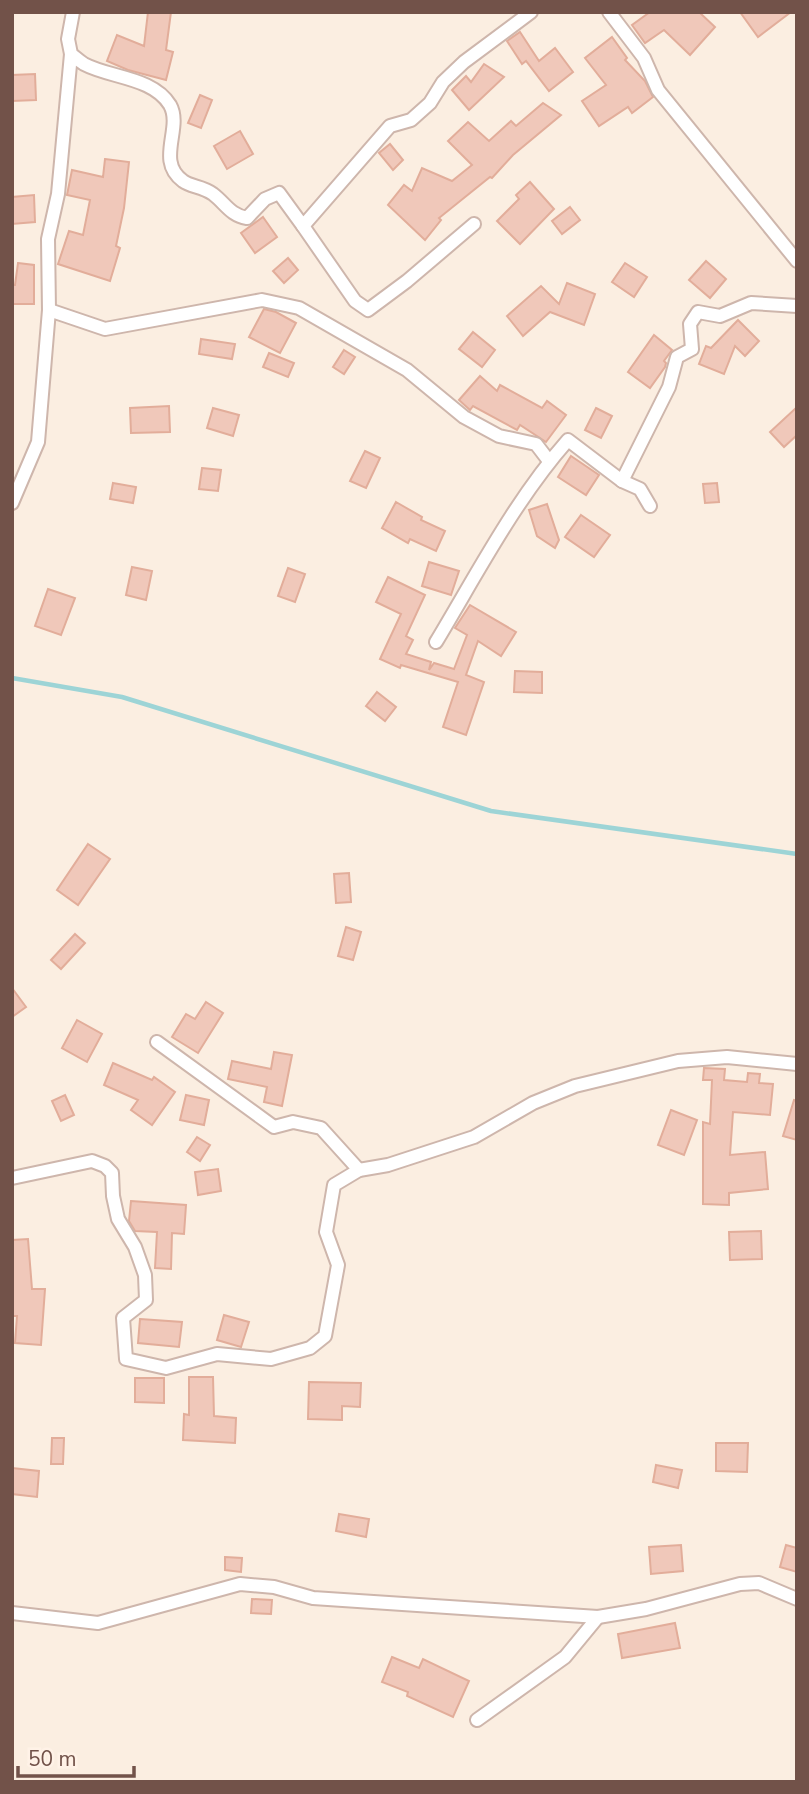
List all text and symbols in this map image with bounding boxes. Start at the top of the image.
scale bar [18,1734,133,1778]
text: 50 m [28,1745,77,1773]

